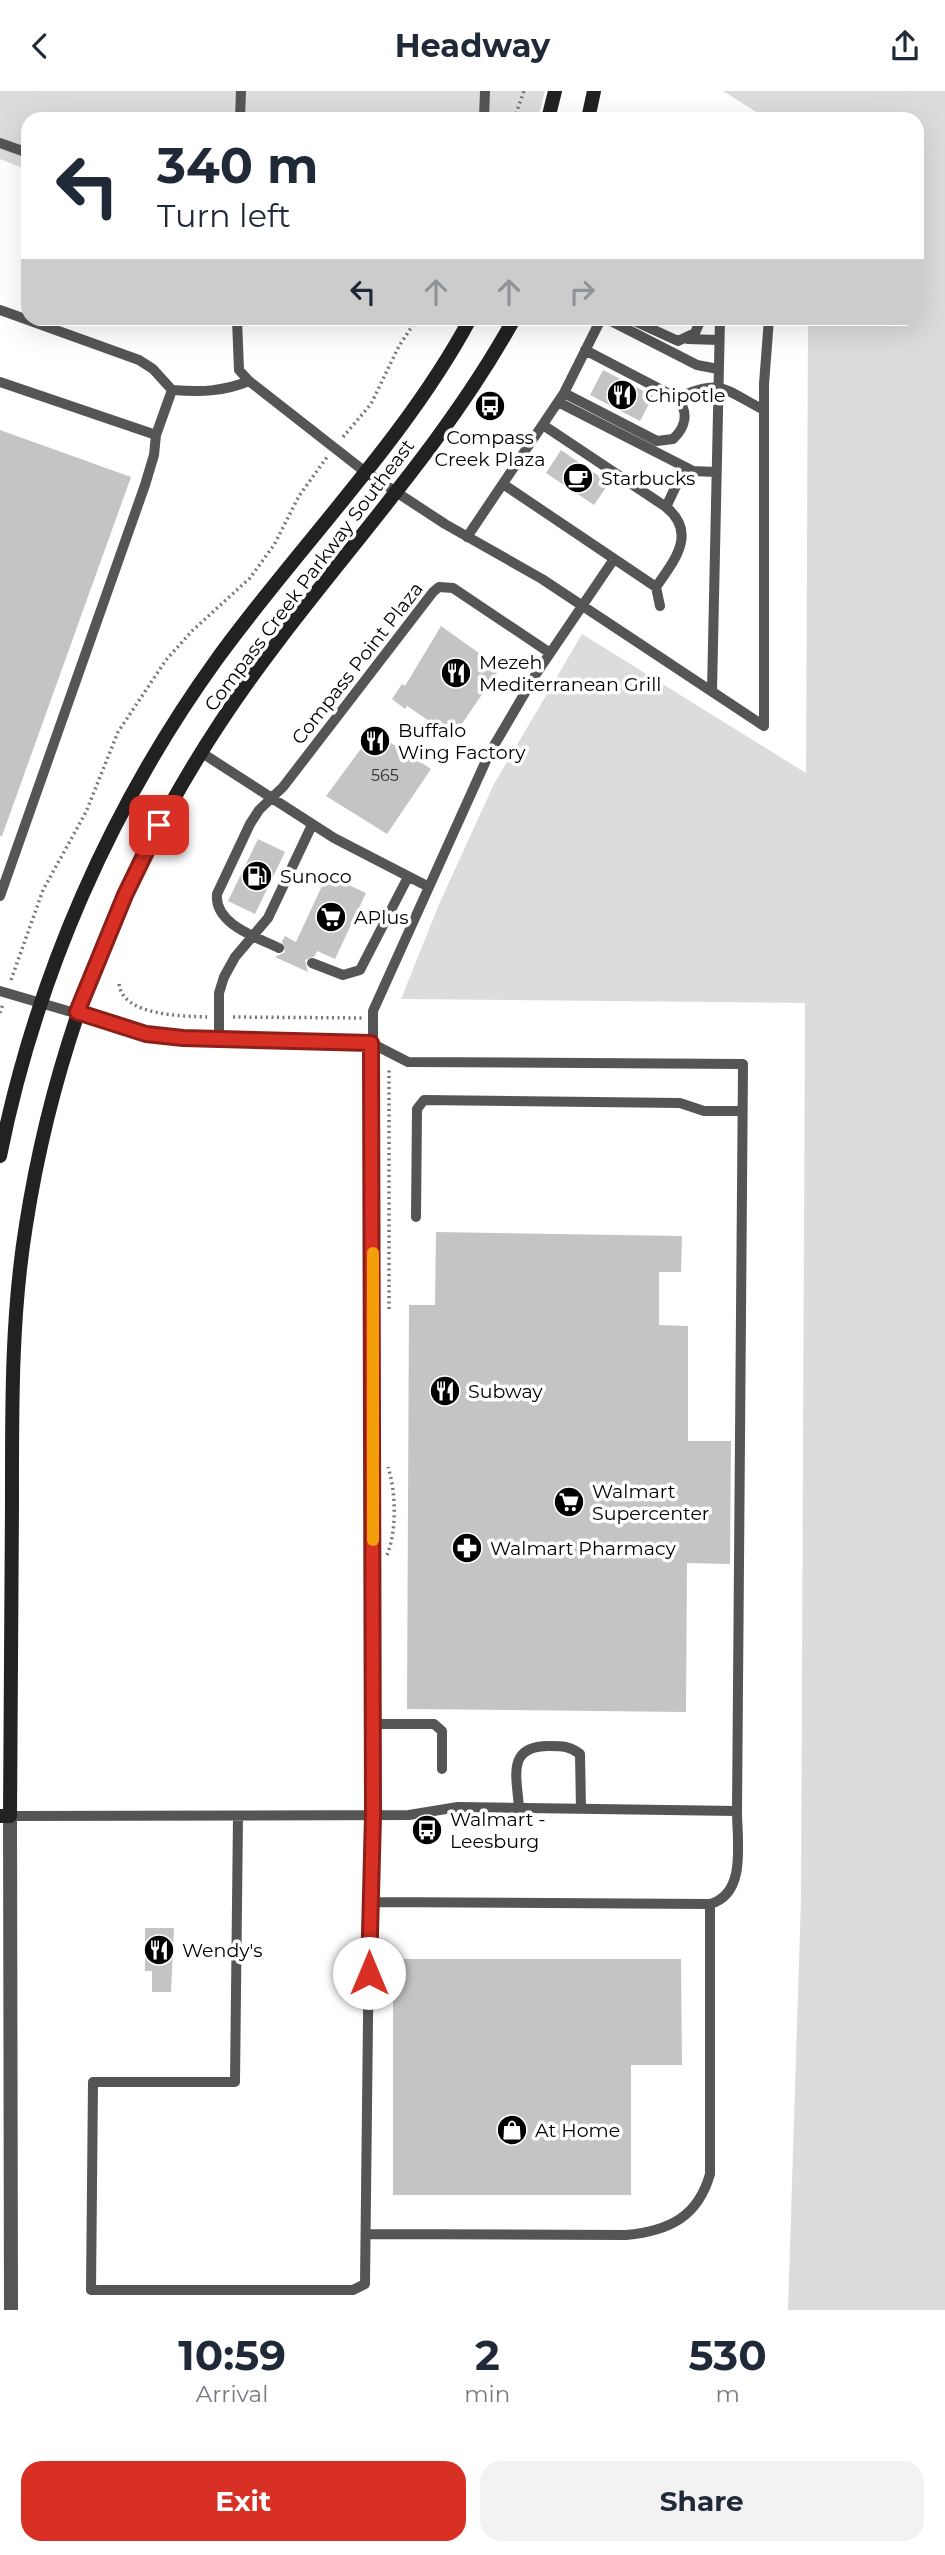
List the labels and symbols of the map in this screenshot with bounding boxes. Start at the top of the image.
restaurant icon: Chipotle [605,378,639,412]
place label: Chipotle [645,384,726,407]
bus stop icon: Compass Creek Plaza [473,389,507,423]
place label: Compass Creek Plaza [434,426,546,471]
street label: Compass Creek Parkway Southeast [200,435,419,716]
cafe icon: Starbucks [561,461,595,495]
place label: Starbucks [601,467,695,490]
street label: Compass Point Plaza [287,578,428,749]
place label: Mezeh Mediterranean Grill [479,651,661,696]
restaurant icon: Mezeh Mediterranean Grill [439,656,473,690]
place label: Buffalo Wing Factory [398,719,526,764]
restaurant icon: Buffalo Wing Factory [358,724,392,758]
house number: 565 [371,766,399,785]
pin [129,795,189,855]
fuel station icon: Sunoco [240,859,274,893]
place label: Sunoco [280,865,352,888]
supermarket icon: APlus [314,900,348,934]
place label: APlus [354,906,408,929]
restaurant icon: Subway [428,1374,462,1408]
place label: Subway [468,1380,543,1403]
place label: Walmart Supercenter [592,1480,710,1525]
supermarket icon: Walmart Supercenter [552,1485,586,1519]
pharmacy icon: Walmart Pharmacy [450,1531,484,1565]
place label: Walmart Pharmacy [490,1537,677,1560]
place label: Walmart - Leesburg [450,1808,546,1853]
bus stop icon: Walmart - Leesburg [410,1813,444,1847]
restaurant icon: Wendy's [142,1933,176,1967]
position arrow [332,1936,406,2010]
place label: Wendy's [182,1939,263,1962]
shop icon: At Home [495,2113,529,2147]
place label: At Home [535,2119,620,2142]

